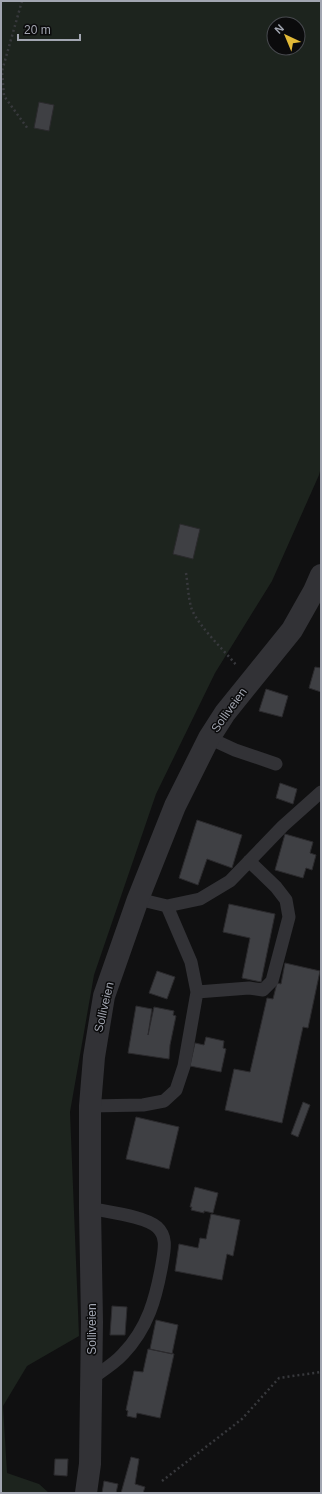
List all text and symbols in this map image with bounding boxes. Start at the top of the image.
scale bar [18,16,80,42]
north arrow [266,16,306,56]
text: N [272,22,286,36]
text: 20 m [24,23,51,37]
street label: Solliveien [208,685,250,735]
street label: Solliveien [91,980,117,1034]
street label: Solliveien [85,1303,99,1355]

